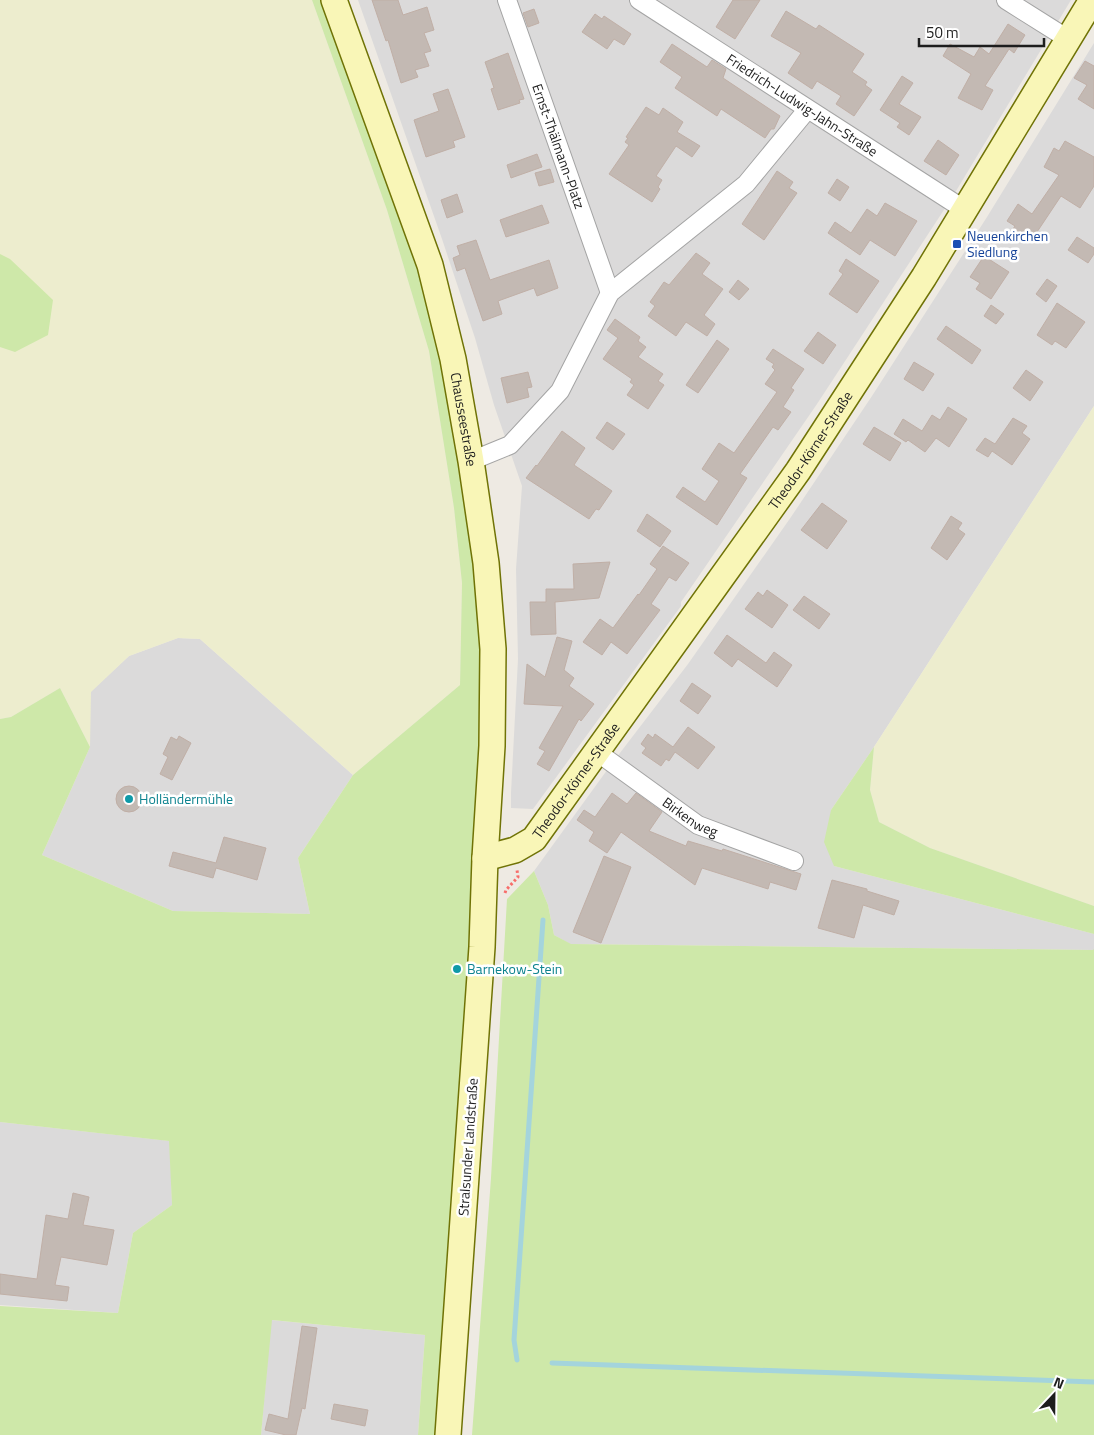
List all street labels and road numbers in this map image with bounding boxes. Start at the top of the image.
street label: Friedrich-Ludwig-Jahn-Straße [722,48,882,161]
street label: Ernst-Thälmann-Platz [527,81,591,212]
street label: Chausseestraße [446,371,483,468]
street label: Theodor-Körner-Straße [763,387,857,514]
street label: Theodor-Körner-Straße [527,718,624,843]
street label: Birkenweg [658,792,721,842]
street label: Stralsunder Landstraße [452,1077,483,1217]

